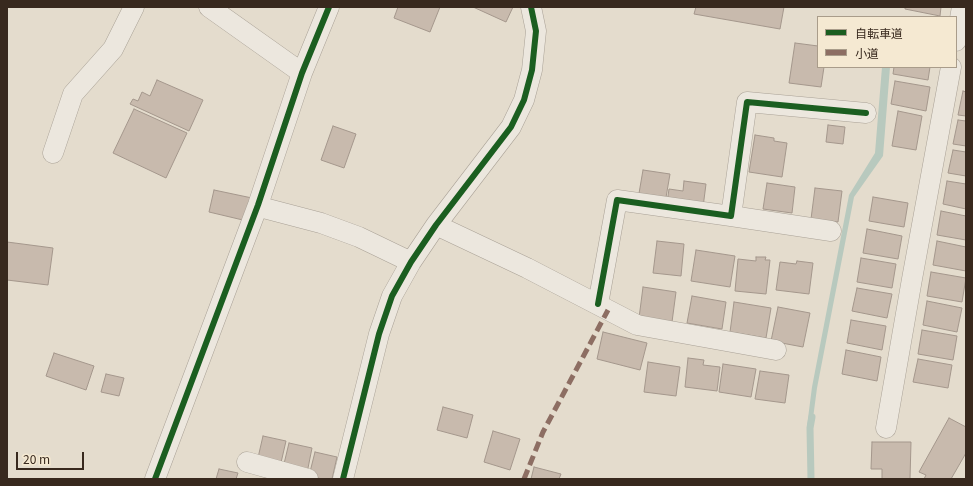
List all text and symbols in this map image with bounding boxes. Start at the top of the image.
legend [817,16,957,68]
text: 自転車道 [855,24,903,41]
text: 小道 [855,44,879,61]
scale bar [18,444,86,470]
text: 20 m [23,450,50,467]

